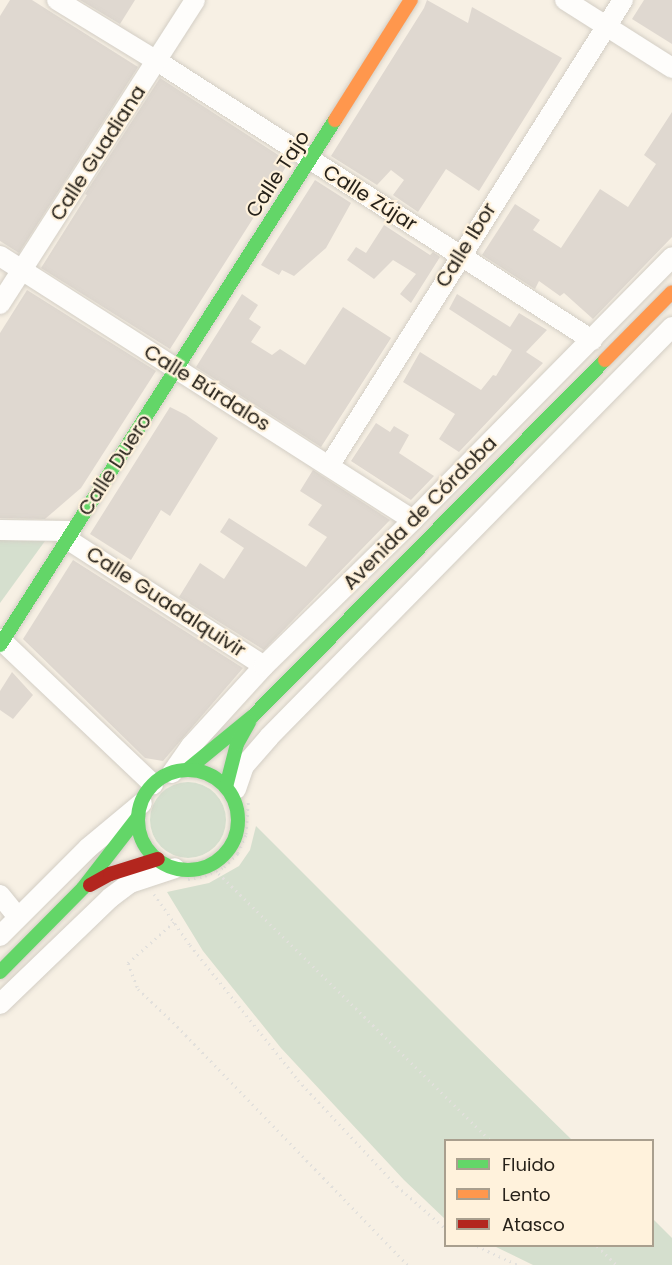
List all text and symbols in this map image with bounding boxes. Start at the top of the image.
street label: Calle Guadiana [45,81,151,225]
street label: Calle Tajo [241,126,315,222]
street label: Calle Zújar [319,160,421,236]
street label: Calle Ibor [431,198,501,292]
street label: Calle Búrdalos [139,340,275,436]
street label: Calle Duero [73,410,157,520]
street label: Avenida de Córdoba [338,431,502,595]
street label: Calle Guadalquivir [82,541,250,663]
legend [444,1139,654,1247]
text: Fluido [502,1152,555,1177]
text: Lento [502,1182,551,1207]
text: Atasco [502,1212,565,1237]

